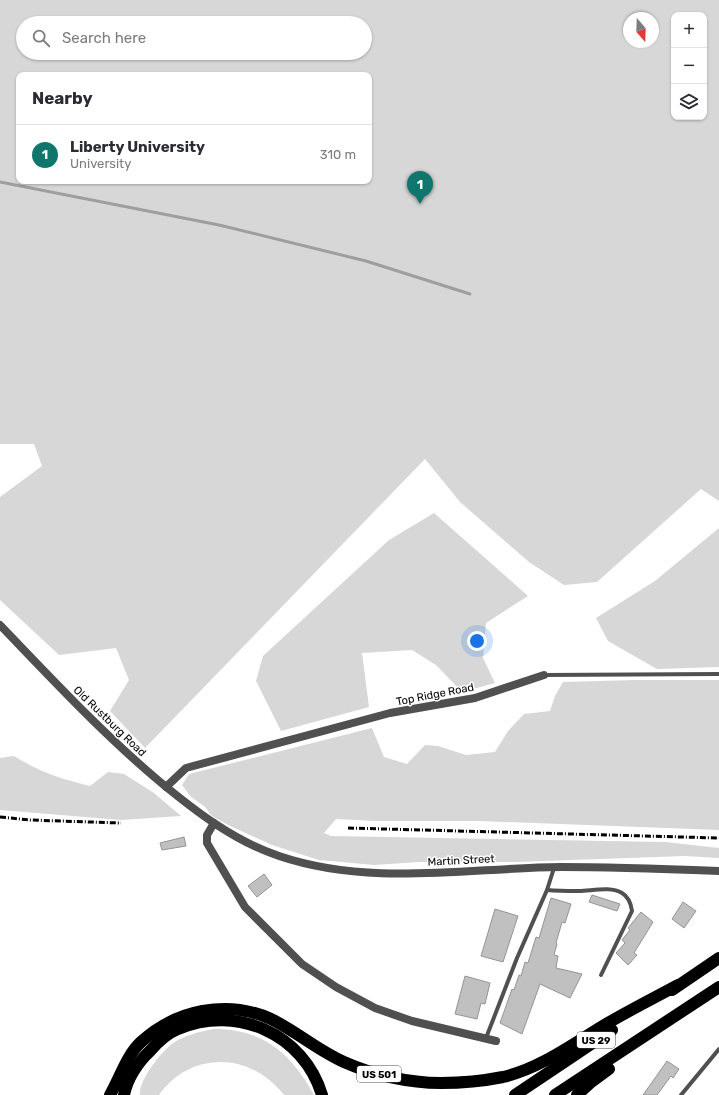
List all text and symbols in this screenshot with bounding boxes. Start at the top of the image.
north arrow [623,12,659,48]
map controls [671,12,707,120]
button: + [671,12,707,48]
search box [16,16,372,60]
icon: search [30,27,52,49]
text: Search here [62,29,146,47]
button: − [671,48,707,84]
button: layers [671,84,707,120]
text: Nearby [32,88,93,108]
text: Liberty University [70,138,205,156]
text: 1 [42,147,48,162]
text: 310 m [320,147,356,162]
text: University [70,156,131,171]
pin: 1 [407,171,433,204]
your location [467,631,487,651]
street label: Top Ridge Road [395,681,475,708]
street label: Old Rustburg Road [71,683,149,759]
street label: Martin Street [427,852,496,869]
road number: US 29 [577,1032,615,1048]
road number: US 501 [357,1066,401,1082]

